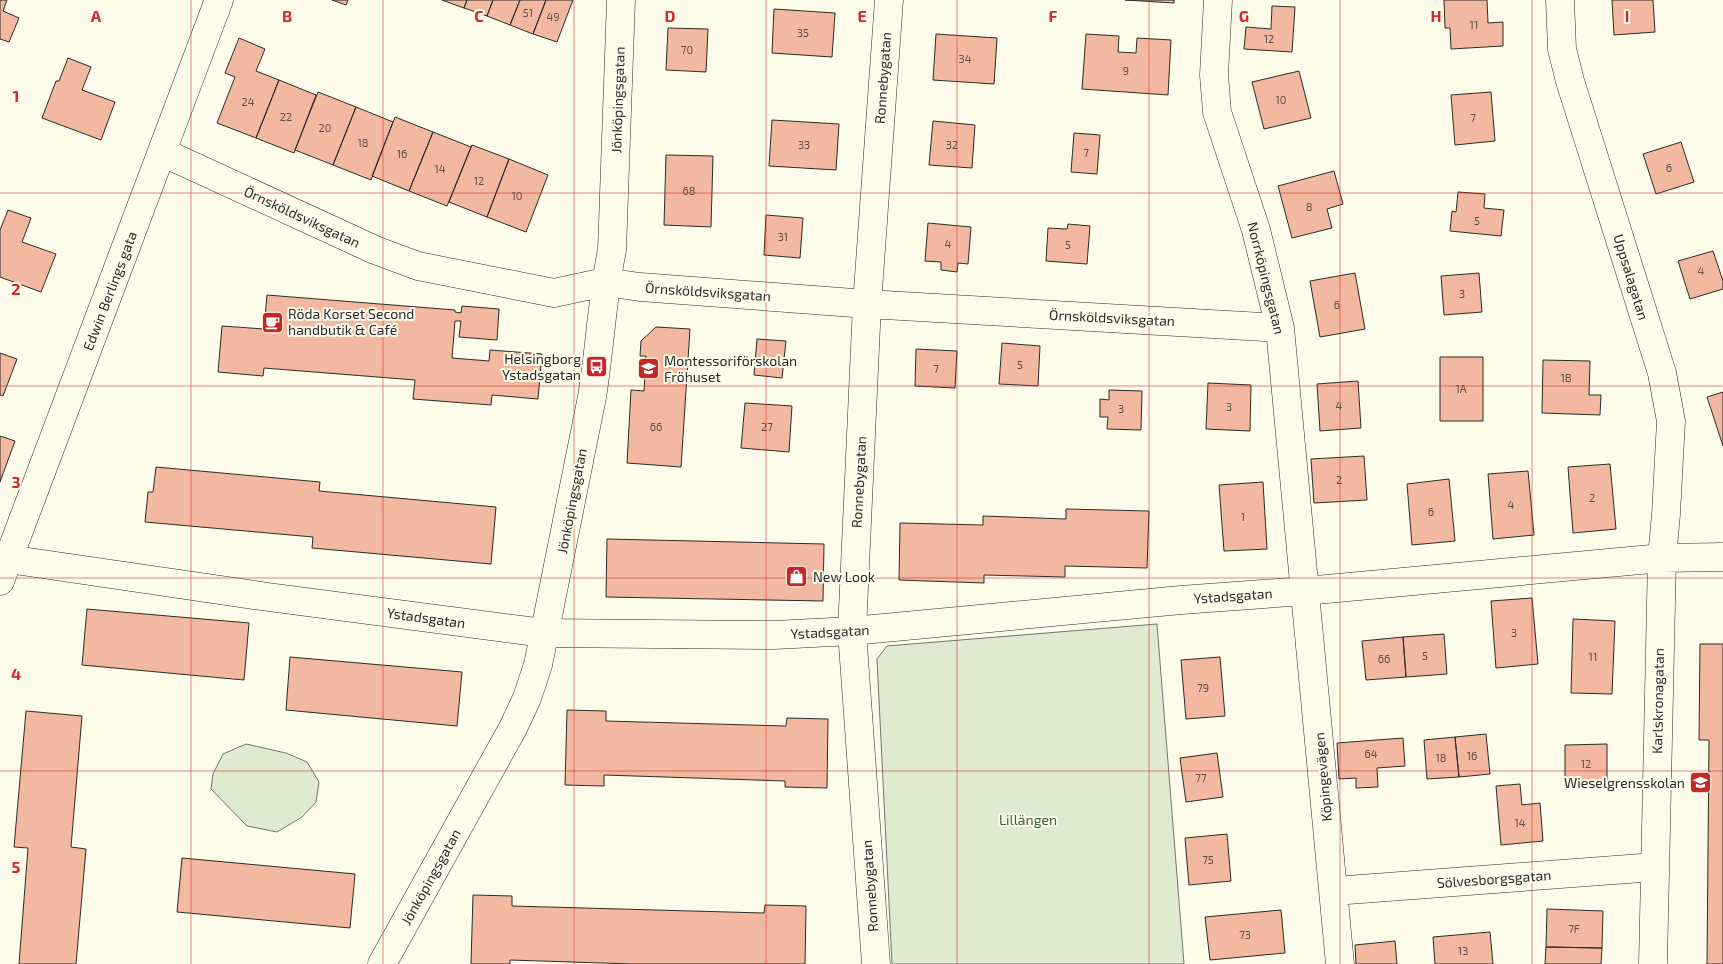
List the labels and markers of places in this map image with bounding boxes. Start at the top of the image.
place label: Röda Korset Second handbutik & Café [288,305,414,338]
cafe icon: Röda Korset Second handbutik & Café [260,310,284,334]
place label: Helsingborg Ystadsgatan [502,350,581,383]
place label: Montessoriförskolan Fröhuset [664,352,797,385]
bus stop icon: Helsingborg Ystadsgatan [585,355,609,379]
school or university icon: Montessoriförskolan Fröhuset [636,357,660,381]
shop icon: New Look [785,565,809,589]
place label: New Look [813,568,875,585]
school or university icon: Wieselgrensskolan [1689,771,1713,795]
place label: Wieselgrensskolan [1564,774,1685,791]

